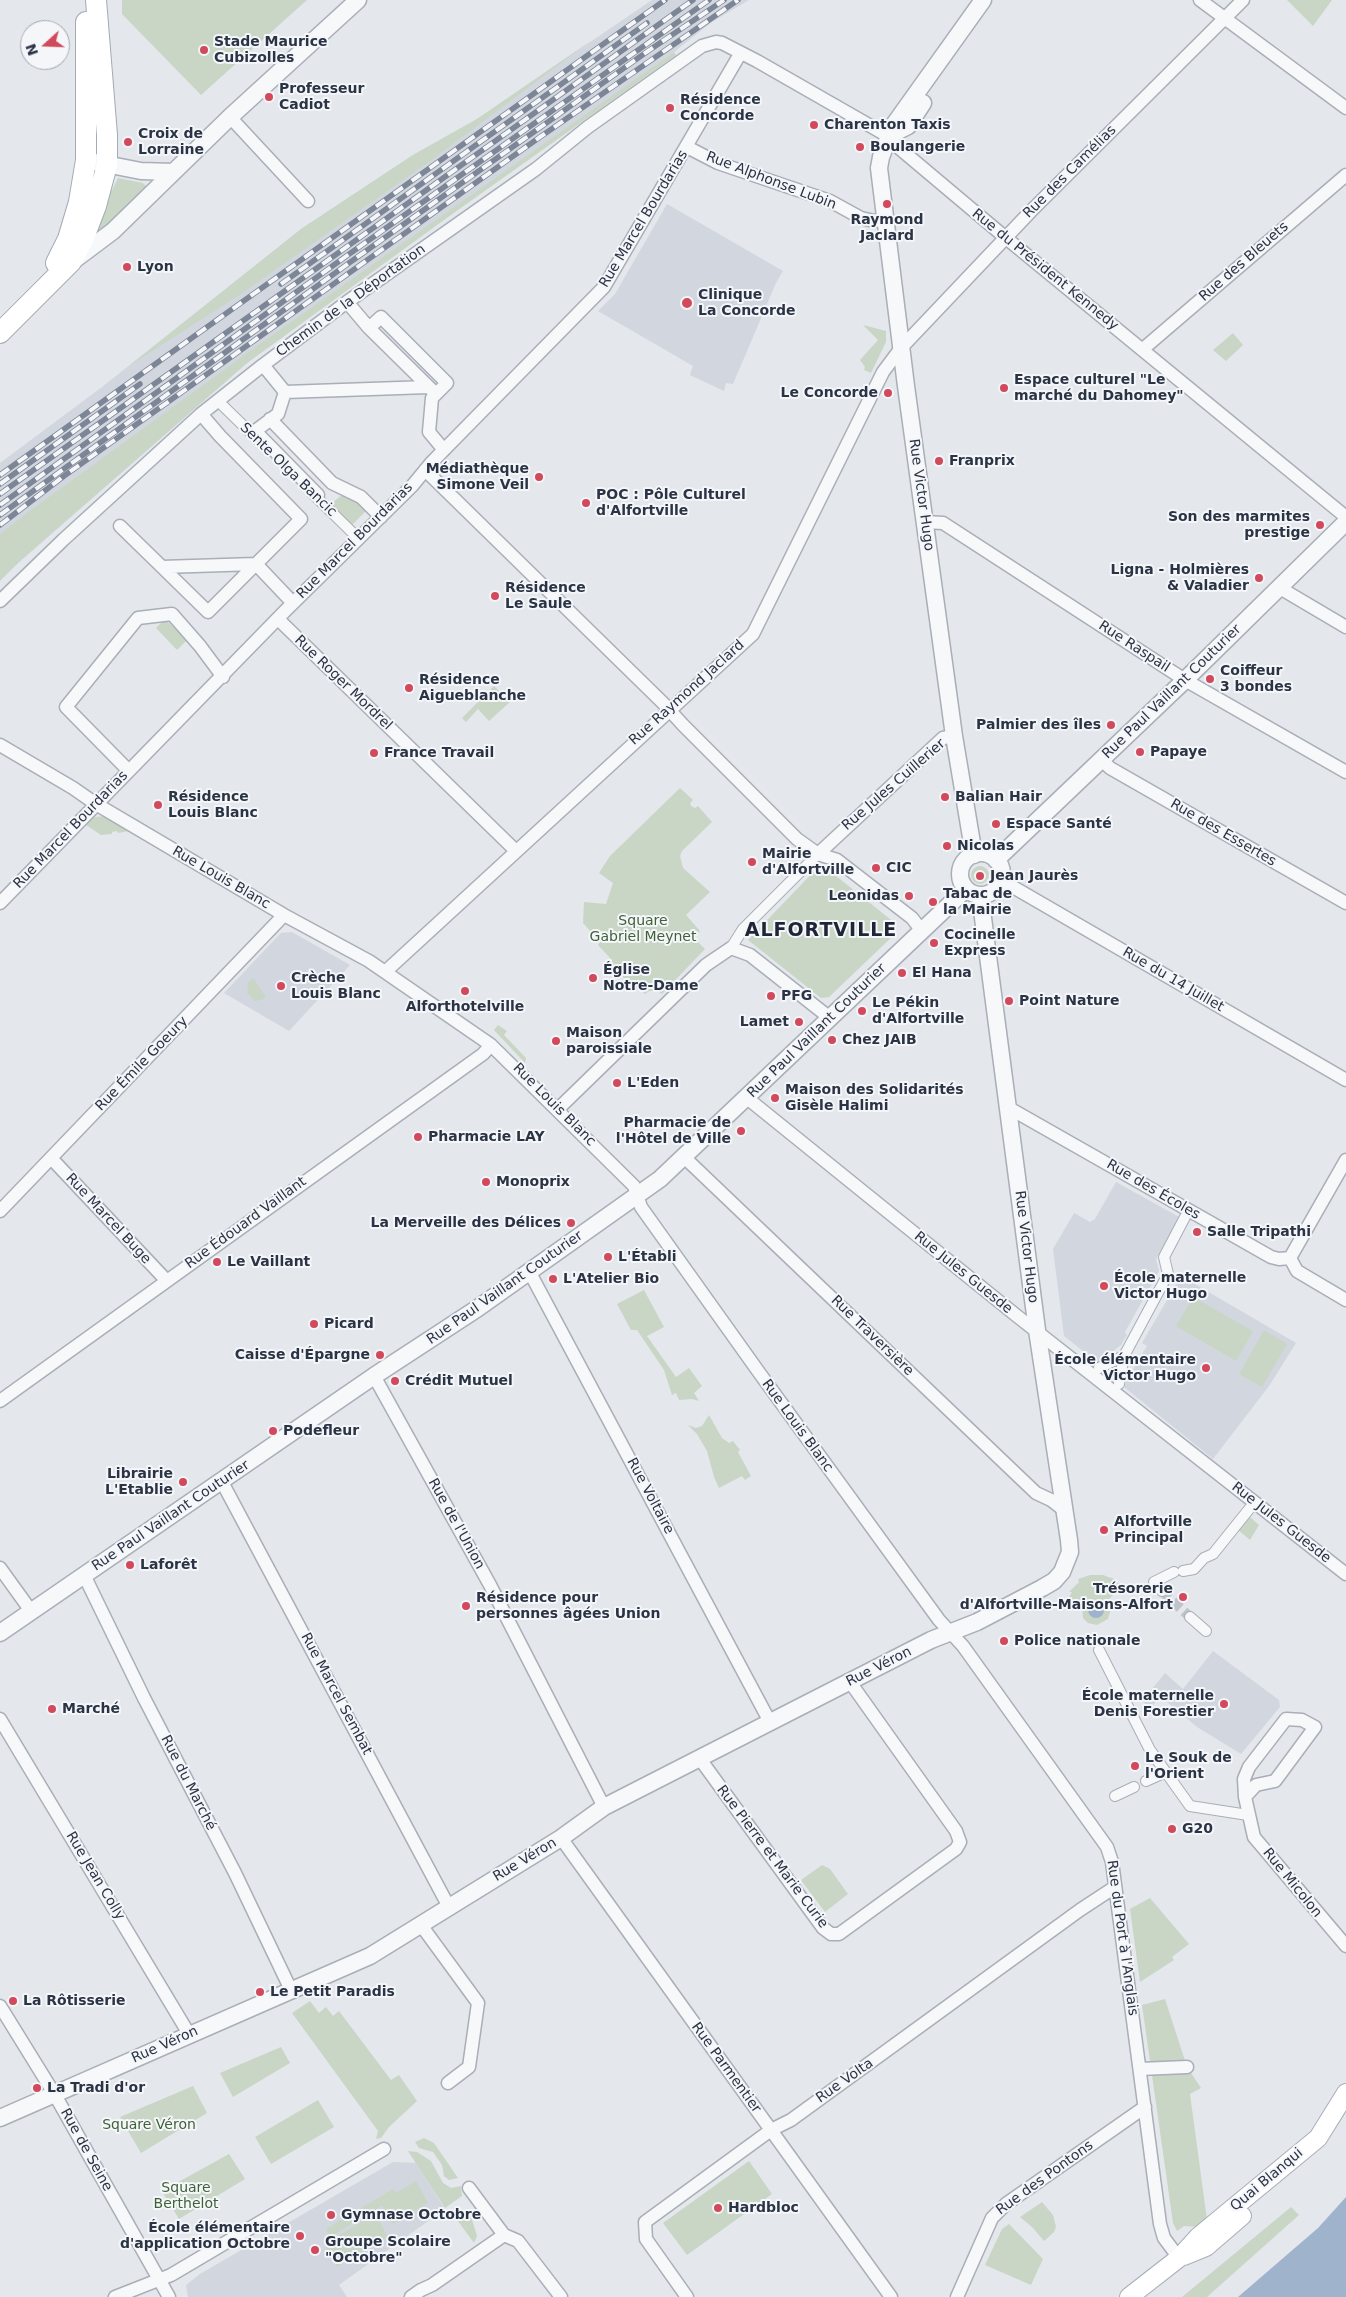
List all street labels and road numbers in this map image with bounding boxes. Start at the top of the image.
street label: Rue des Camélias [1020,122,1120,222]
street label: Rue Marcel Bourdarias [596,147,692,291]
street label: Rue Alphonse Lubin [704,148,838,214]
street label: Rue du Président Kennedy [968,206,1122,334]
street label: Rue des Bleuets [1196,219,1292,305]
street label: Chemin de la Déportation [273,241,429,361]
street label: Sente Olga Bancic [236,419,340,521]
street label: Rue Victor Hugo [905,438,937,552]
street label: Rue Marcel Bourdarias [293,479,417,603]
street label: Rue Raspail [1095,618,1173,676]
street label: Rue Paul Vaillant Couturier [1099,621,1245,763]
street label: Rue Roger Mordrel [291,632,395,734]
street label: Rue Raymond Jaclard [626,637,748,749]
street label: Rue Jules Cuillerier [839,736,949,834]
street label: Rue Marcel Bourdarias [10,768,132,892]
street label: Rue des Essertes [1167,796,1279,870]
street label: Rue Louis Blanc [169,843,273,913]
street label: Rue du 14 Juillet [1119,944,1227,1016]
street label: Rue Paul Vaillant Couturier [744,960,890,1102]
street label: Rue Émile Goeury [92,1013,192,1115]
street label: Rue Louis Blanc [509,1060,599,1150]
street label: Rue des Écoles [1103,1156,1203,1224]
street label: Rue Marcel Buge [62,1170,154,1268]
street label: Rue Édouard Vaillant [182,1173,310,1273]
street label: Rue Victor Hugo [1011,1190,1041,1304]
street label: Rue Paul Vaillant Couturier [424,1228,586,1348]
street label: Rue Jules Guesde [911,1228,1015,1318]
street label: Rue Traversière [827,1292,917,1380]
street label: Rue Louis Blanc [758,1376,836,1476]
street label: Rue Voltaire [623,1455,677,1537]
street label: Rue Paul Vaillant Couturier [89,1457,253,1575]
street label: Rue de l'Union [424,1476,488,1572]
street label: Rue Jules Guesde [1228,1479,1334,1567]
street label: Rue Marcel Sembat [297,1630,375,1758]
street label: Rue Véron [844,1643,914,1691]
street label: Rue du Marché [157,1733,219,1833]
street label: Rue Pierre et Marie Curie [713,1782,831,1932]
street label: Rue Jean Colly [62,1829,128,1923]
street label: Rue Véron [490,1835,560,1885]
street label: Rue Micolon [1259,1845,1325,1921]
street label: Rue du Port à l'Anglais [1103,1859,1141,2017]
street label: Rue Parmentier [688,2019,764,2117]
street label: Rue Véron [129,2023,201,2067]
street label: Rue Volta [813,2055,877,2107]
street label: Rue de Seine [56,2106,116,2194]
street label: Rue des Pontons [993,2137,1097,2219]
street label: Quai Blanqui [1227,2145,1307,2215]

